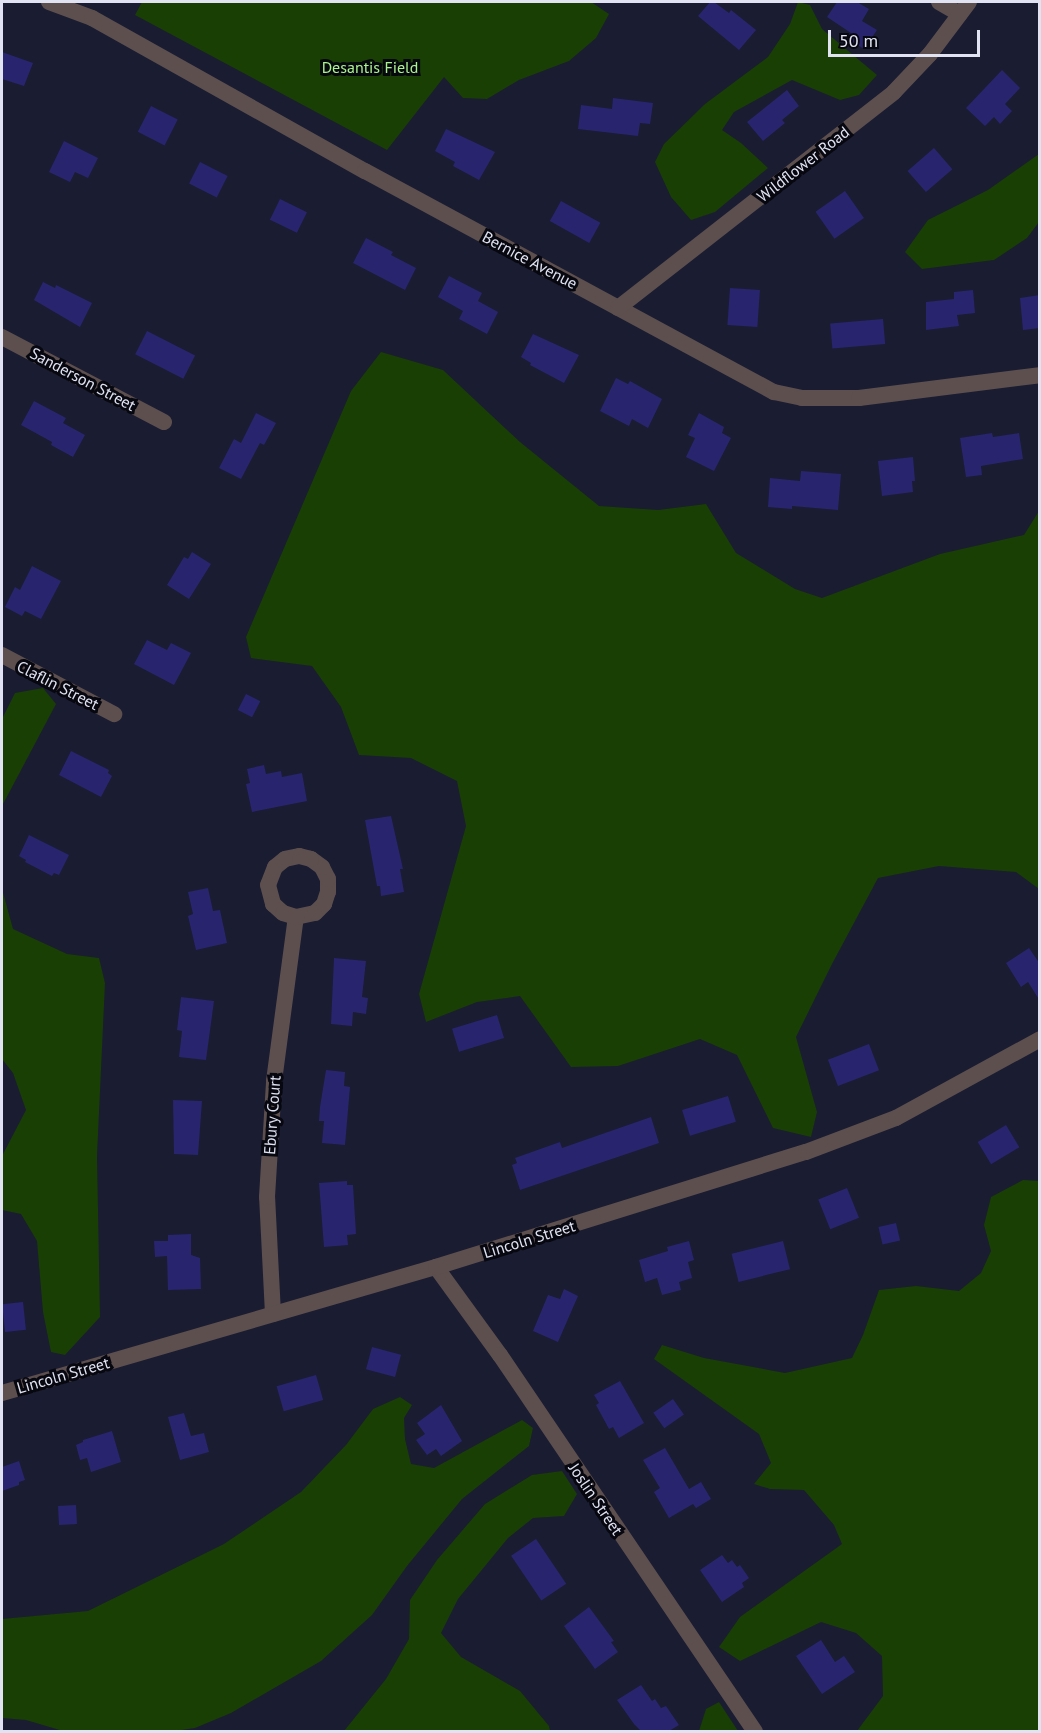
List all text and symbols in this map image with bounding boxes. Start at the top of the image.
scale bar [831,18,982,56]
text: 50 m [839,29,878,52]
park label: Desantis Field [322,57,418,77]
street label: Wildflower Road [753,122,853,206]
street label: Bernice Avenue [479,227,581,293]
street label: Sanderson Street [27,343,139,415]
street label: Claflin Street [14,656,102,714]
street label: Ebury Court [260,1074,284,1156]
street label: Lincoln Street [481,1216,577,1262]
street label: Lincoln Street [15,1353,111,1397]
street label: Joslin Street [565,1459,627,1539]

